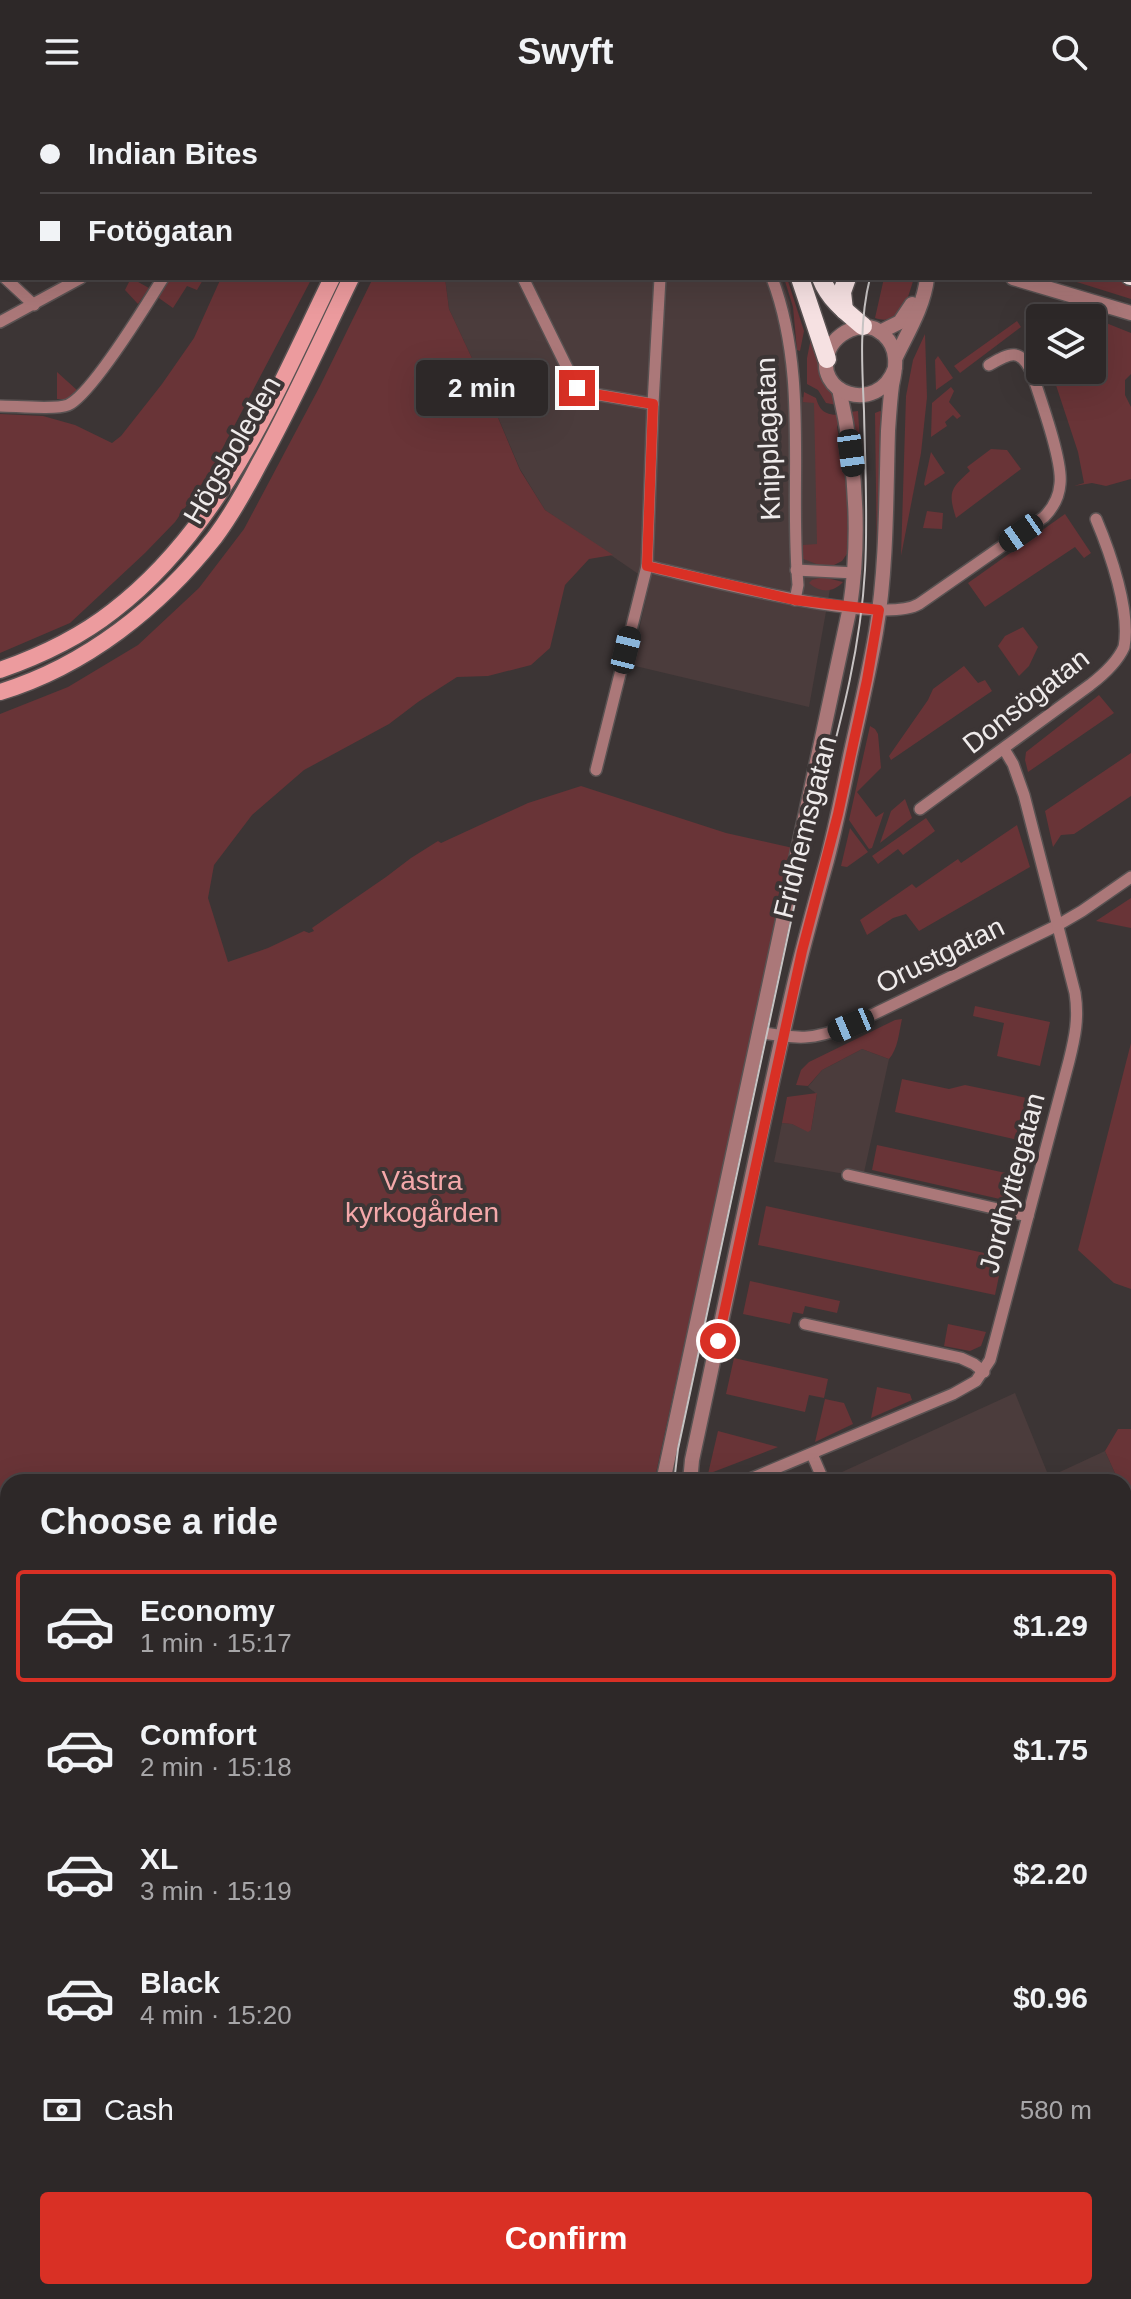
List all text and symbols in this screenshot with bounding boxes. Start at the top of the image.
icon: menu [40,30,84,74]
icon: search [1047,30,1091,74]
text: Swyft [517,31,614,72]
text: Indian Bites [88,137,258,170]
text: Fotögatan [88,214,233,247]
map controls [1026,304,1106,384]
button: layers [1026,304,1106,384]
street label: Knipplagatan [750,357,786,521]
callout: 2 min [417,360,549,416]
route end [559,370,595,406]
street label: Högsboleden [177,371,287,529]
text: 2 min [448,373,516,403]
car [836,428,866,478]
car [994,509,1048,557]
car [609,624,643,676]
street label: Donsögatan [957,642,1095,760]
street label: Fridhemsgatan [767,733,843,921]
street label: Orustgatan [871,911,1009,999]
car [824,1005,878,1045]
street label: Jordhyttegatan [973,1090,1051,1276]
park label: Västra kyrkogården [345,1165,499,1228]
route start [700,1323,736,1359]
text: Choose a ride [40,1501,278,1542]
icon: car [44,1590,116,1662]
text: Economy [140,1594,275,1627]
text: $1.29 [1013,1609,1088,1642]
text: 1 min · 15:17 [140,1628,292,1658]
icon: car [44,1714,116,1786]
text: Comfort [140,1718,257,1751]
text: $1.75 [1013,1733,1088,1766]
text: 2 min · 15:18 [140,1752,292,1782]
icon: car [44,1838,116,1910]
text: XL [140,1842,178,1875]
text: $2.20 [1013,1857,1088,1890]
text: 3 min · 15:19 [140,1876,292,1906]
icon: car [44,1962,116,2034]
text: Black [140,1966,220,1999]
text: $0.96 [1013,1981,1088,2014]
text: 4 min · 15:20 [140,2000,292,2030]
icon: cash [40,2088,84,2132]
text: Cash [104,2093,174,2126]
text: 580 m [1020,2095,1092,2125]
button: Confirm [40,2192,1092,2284]

